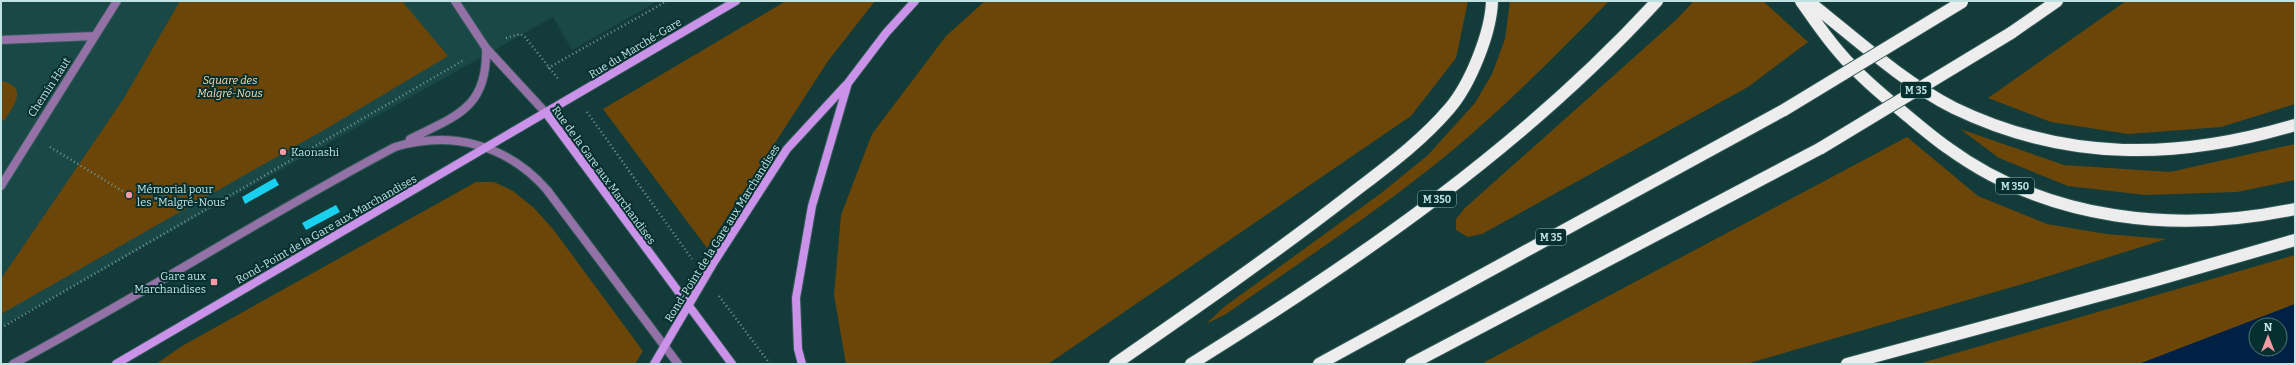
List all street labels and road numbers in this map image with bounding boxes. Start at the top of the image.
street label: Rue du Marché-Gare [587,16,684,81]
street label: Chemin Haut [25,55,73,119]
road number: M 35 [1901,82,1931,98]
street label: Rue de la Gare aux Marchandises [549,104,658,247]
street label: Rond-Point de la Gare aux Marchandises [662,142,783,324]
street label: Rond-Point de la Gare aux Marchandises [234,172,419,287]
road number: M 350 [1996,178,2034,194]
road number: M 350 [1418,191,1456,207]
road number: M 35 [1536,229,1566,245]

